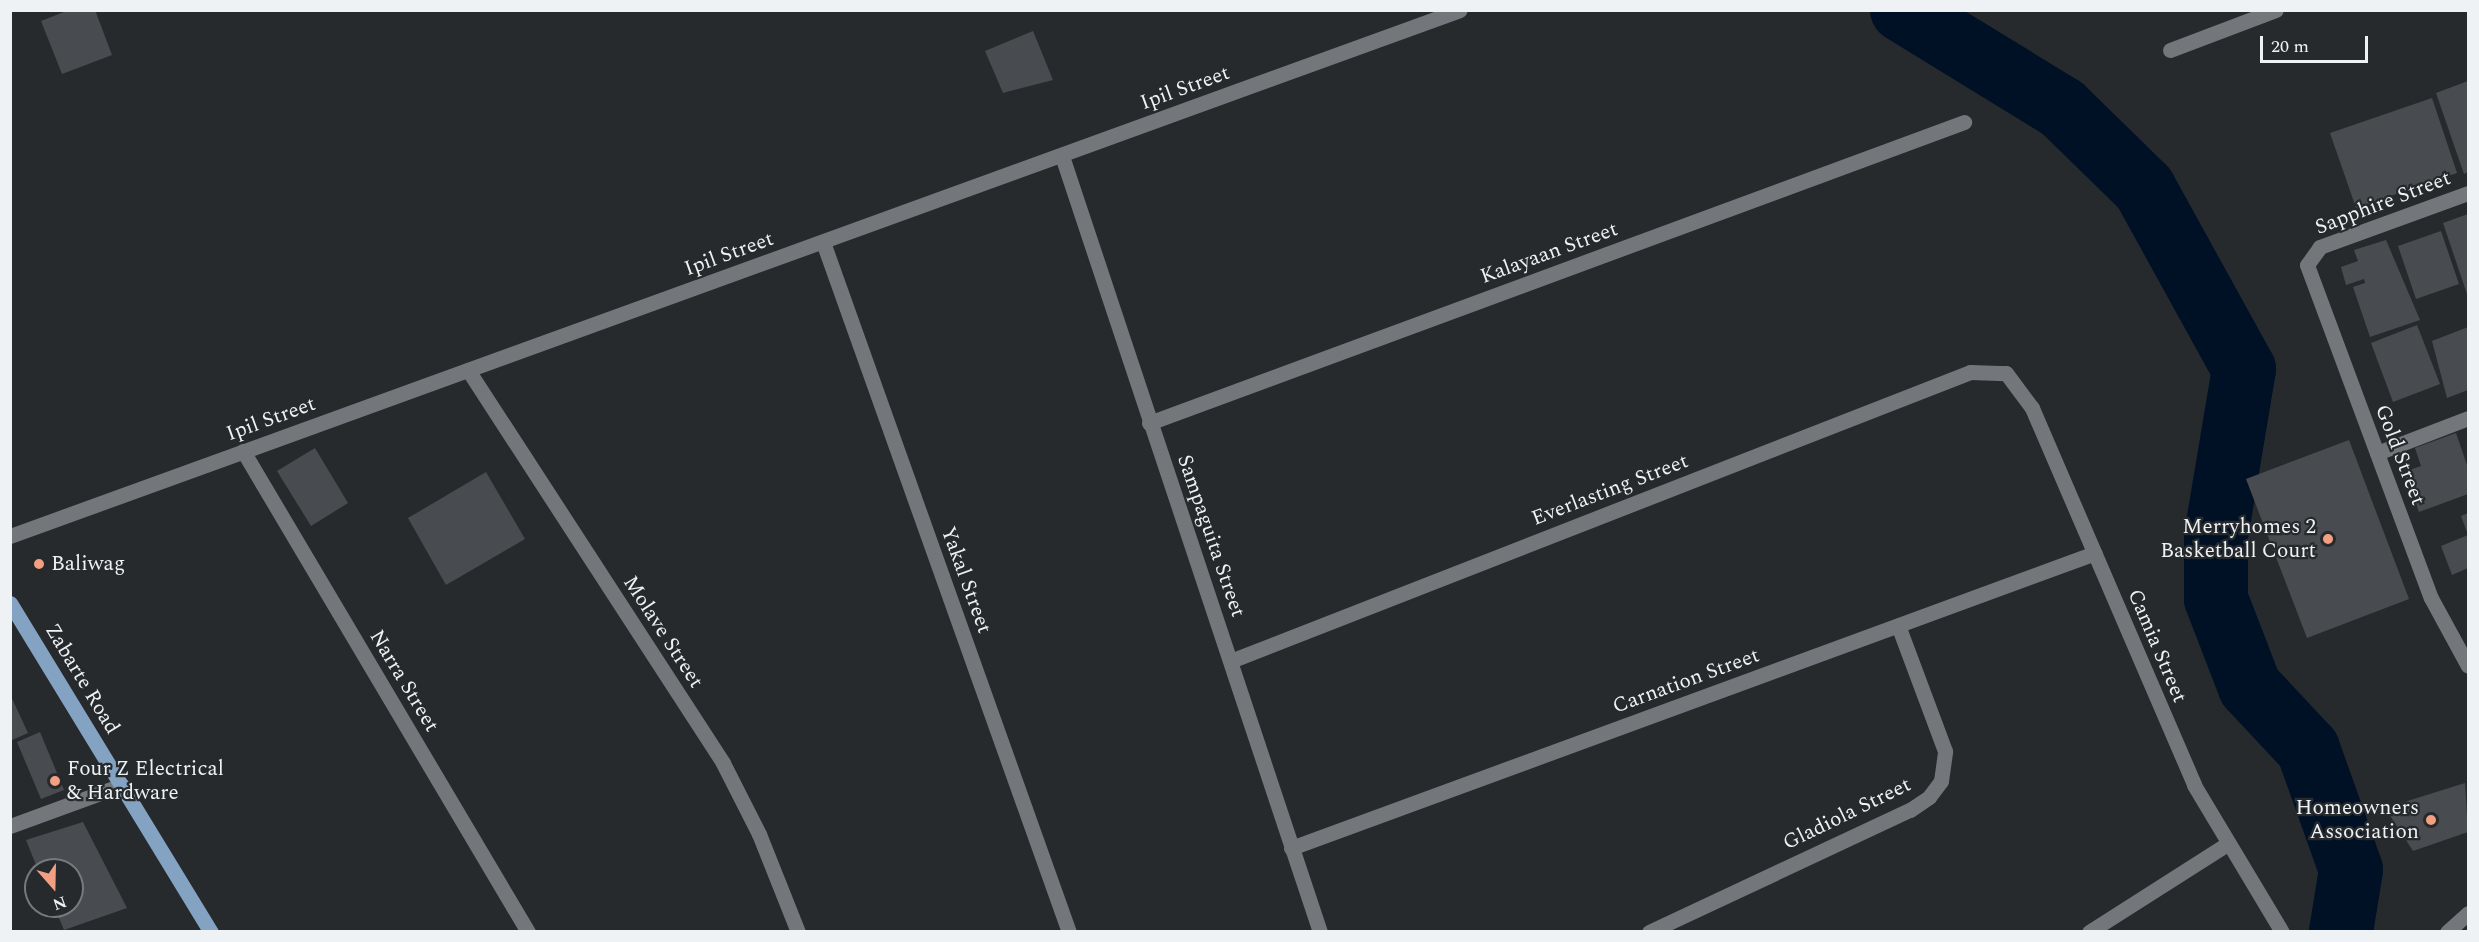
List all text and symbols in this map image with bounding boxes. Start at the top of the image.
scale bar [2263,24,2371,62]
text: 20 m [2271,33,2309,60]
street label: Ipil Street [1137,60,1233,116]
street label: Sapphire Street [2312,166,2454,240]
street label: Kalayaan Street [1477,216,1621,290]
street label: Ipil Street [681,226,777,282]
street label: Ipil Street [223,391,319,447]
street label: Gold Street [2369,401,2431,509]
street label: Everlasting Street [1528,449,1692,531]
street label: Sampaguita Street [1171,452,1251,620]
place label: Merryhomes 2 Basketball Court [2160,514,2316,564]
street label: Yakal Street [935,523,997,637]
marker: Merryhomes 2 Basketball Court [2321,532,2335,546]
place label: Baliwag [51,551,125,577]
marker: Baliwag [32,557,46,571]
street label: Molave Street [617,571,709,693]
street label: Camia Street [2122,586,2192,706]
street label: Zabarte Road [39,619,125,739]
street label: Narra Street [364,626,444,736]
street label: Carnation Street [1609,643,1763,719]
place label: Four Z Electrical & Hardware [67,756,224,806]
street label: Gladiola Street [1779,772,1915,856]
marker: Four Z Electrical & Hardware [48,774,62,788]
place label: Homeowners Association [2295,795,2419,845]
marker: Homeowners Association [2424,813,2438,827]
north arrow [24,858,84,918]
text: N [49,890,70,917]

